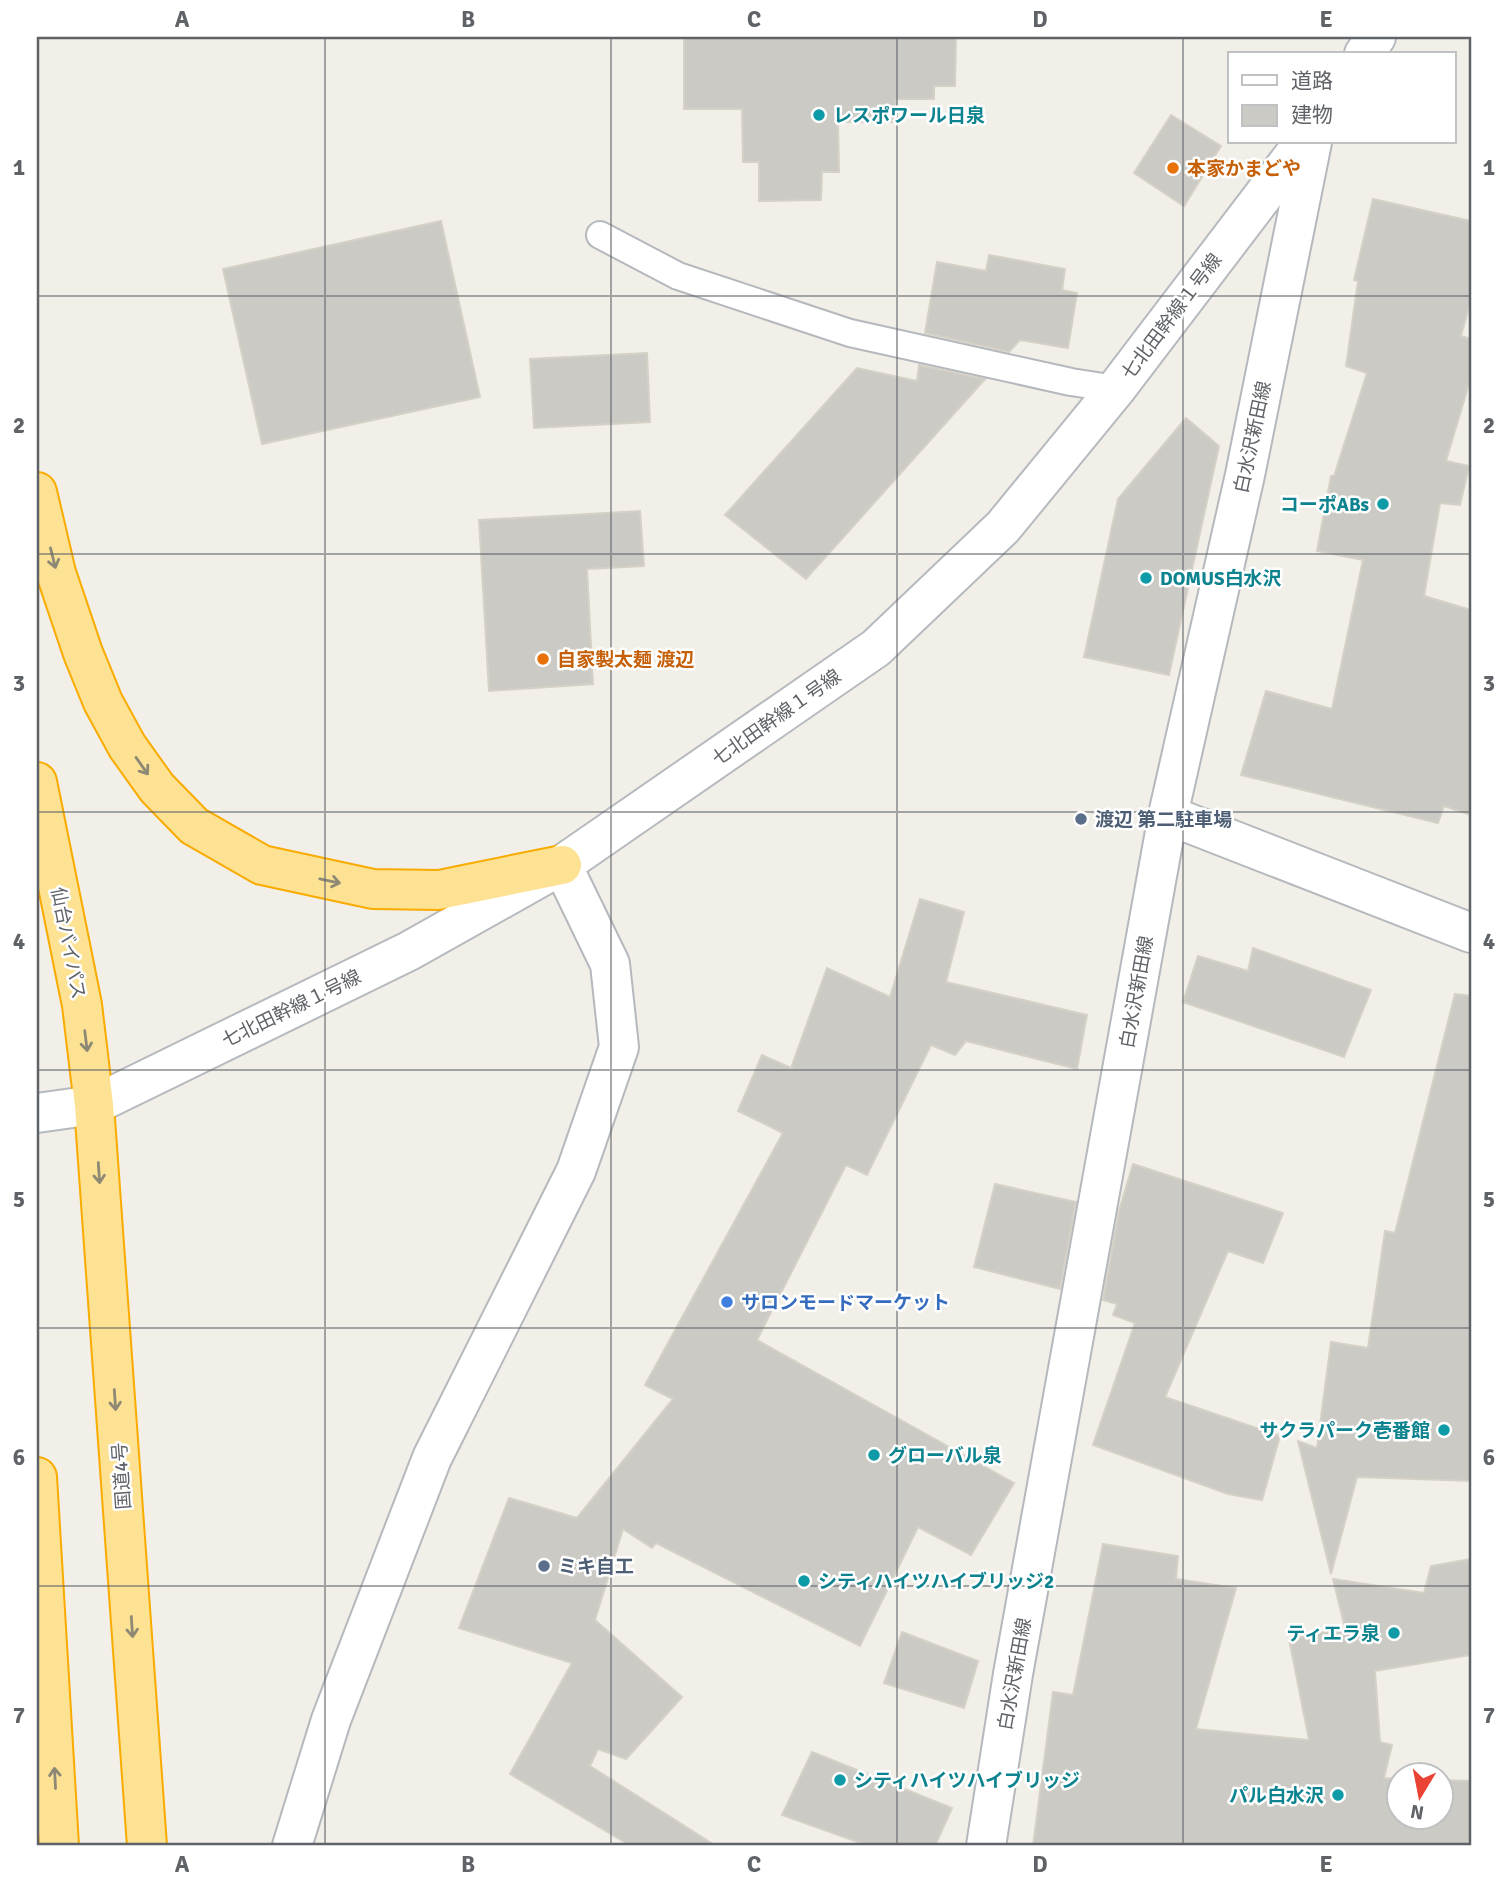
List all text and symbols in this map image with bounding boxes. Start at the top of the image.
text: A [175,5,190,34]
text: B [461,5,475,34]
text: C [747,5,761,34]
text: D [1032,5,1048,34]
text: E [1319,5,1333,34]
legend [1228,52,1456,144]
text: 道路 [1291,68,1333,94]
text: 建物 [1291,102,1333,128]
place label: レスポワール日泉 [833,104,985,128]
marker: レスポワール日泉 [811,107,827,123]
text: 1 [13,153,25,182]
text: 1 [1483,153,1495,182]
place label: 本家かまどや [1187,157,1301,181]
marker: 本家かまどや [1165,160,1181,176]
street label: 七北田幹線１号線 [1116,249,1227,385]
street label: 白水沢新田線 [1229,379,1277,495]
text: 2 [13,411,25,440]
text: 2 [1483,411,1495,440]
place label: コーポABs [1280,493,1369,517]
marker: コーポABs [1375,496,1391,512]
one-way arrow [47,546,60,569]
place label: DOMUS白水沢 [1160,567,1282,591]
marker: DOMUS白水沢 [1138,570,1154,586]
place label: 自家製太麺 渡辺 [557,648,694,672]
marker: 自家製太麺 渡辺 [535,651,551,667]
street label: 七北田幹線１号線 [707,664,846,771]
text: 3 [13,669,25,698]
text: 3 [1483,669,1495,698]
one-way arrow [135,756,149,775]
place label: 渡辺 第二駐車場 [1095,808,1232,832]
marker: 渡辺 第二駐車場 [1073,811,1089,827]
one-way arrow [318,875,341,889]
street label: 仙台バイパス [45,885,91,1001]
text: 4 [13,927,25,956]
text: 4 [1483,927,1495,956]
street label: 白水沢新田線 [1115,934,1159,1050]
street label: 七北田幹線１号線 [218,965,365,1053]
one-way arrow [80,1029,93,1052]
one-way arrow [93,1161,106,1184]
text: 5 [13,1185,25,1214]
text: 5 [1483,1185,1495,1214]
place label: サロンモードマーケット [741,1291,950,1315]
marker: サロンモードマーケット [719,1294,735,1310]
one-way arrow [109,1388,122,1411]
place label: サクラパーク壱番館 [1259,1419,1430,1443]
marker: サクラパーク壱番館 [1436,1422,1452,1438]
street label: 国道4号 [108,1442,136,1510]
text: 6 [13,1443,25,1472]
text: 6 [1483,1443,1495,1472]
place label: グローバル泉 [888,1444,1002,1468]
marker: グローバル泉 [866,1447,882,1463]
place label: ミキ自工 [558,1555,634,1579]
marker: ミキ自工 [536,1558,552,1574]
place label: シティハイツハイブリッジ2 [818,1570,1054,1594]
marker: シティハイツハイブリッジ2 [796,1573,812,1589]
one-way arrow [125,1615,138,1638]
street label: 白水沢新田線 [993,1616,1037,1732]
place label: ティエラ泉 [1286,1622,1380,1646]
marker: ティエラ泉 [1386,1625,1402,1641]
text: 7 [13,1701,25,1730]
text: 7 [1483,1701,1495,1730]
north arrow [1386,1760,1456,1830]
one-way arrow [48,1767,61,1790]
place label: シティハイツハイブリッジ [854,1769,1080,1793]
marker: シティハイツハイブリッジ [832,1772,848,1788]
place label: パル白水沢 [1229,1784,1324,1808]
marker: パル白水沢 [1330,1787,1346,1803]
text: N [1409,1799,1426,1825]
text: A [175,1850,190,1879]
text: B [461,1850,475,1879]
text: C [747,1850,761,1879]
text: D [1032,1850,1048,1879]
text: E [1319,1850,1333,1879]

